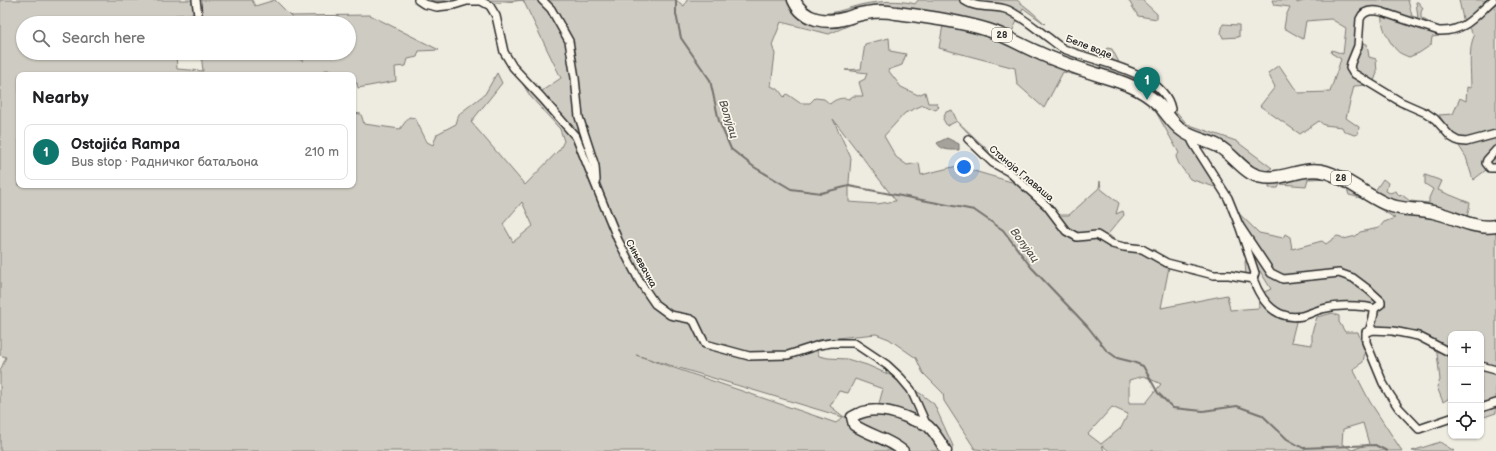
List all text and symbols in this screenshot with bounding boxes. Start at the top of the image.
search box [16,16,356,60]
icon: search [30,27,52,49]
road number: 28 [992,28,1012,42]
text: Search here [62,29,145,48]
street label: Беле воде [1064,33,1114,61]
pin: 1 [1134,67,1160,100]
text: Nearby [32,88,89,108]
water label: Волујац [716,98,741,140]
text: Ostojića Rampa [71,135,180,154]
street label: Станоја Главаша [987,143,1056,204]
text: 1 [43,144,49,160]
text: 210 m [305,144,339,160]
text: Bus stop · Радничког батаљона [71,154,259,170]
your location [954,157,974,177]
road number: 28 [1331,171,1351,185]
water label: Волујац [1008,226,1042,265]
street label: Сињевачка [623,237,659,290]
map controls [1448,331,1484,439]
button: + [1448,331,1484,367]
button: − [1448,367,1484,403]
button: locate [1448,403,1484,439]

